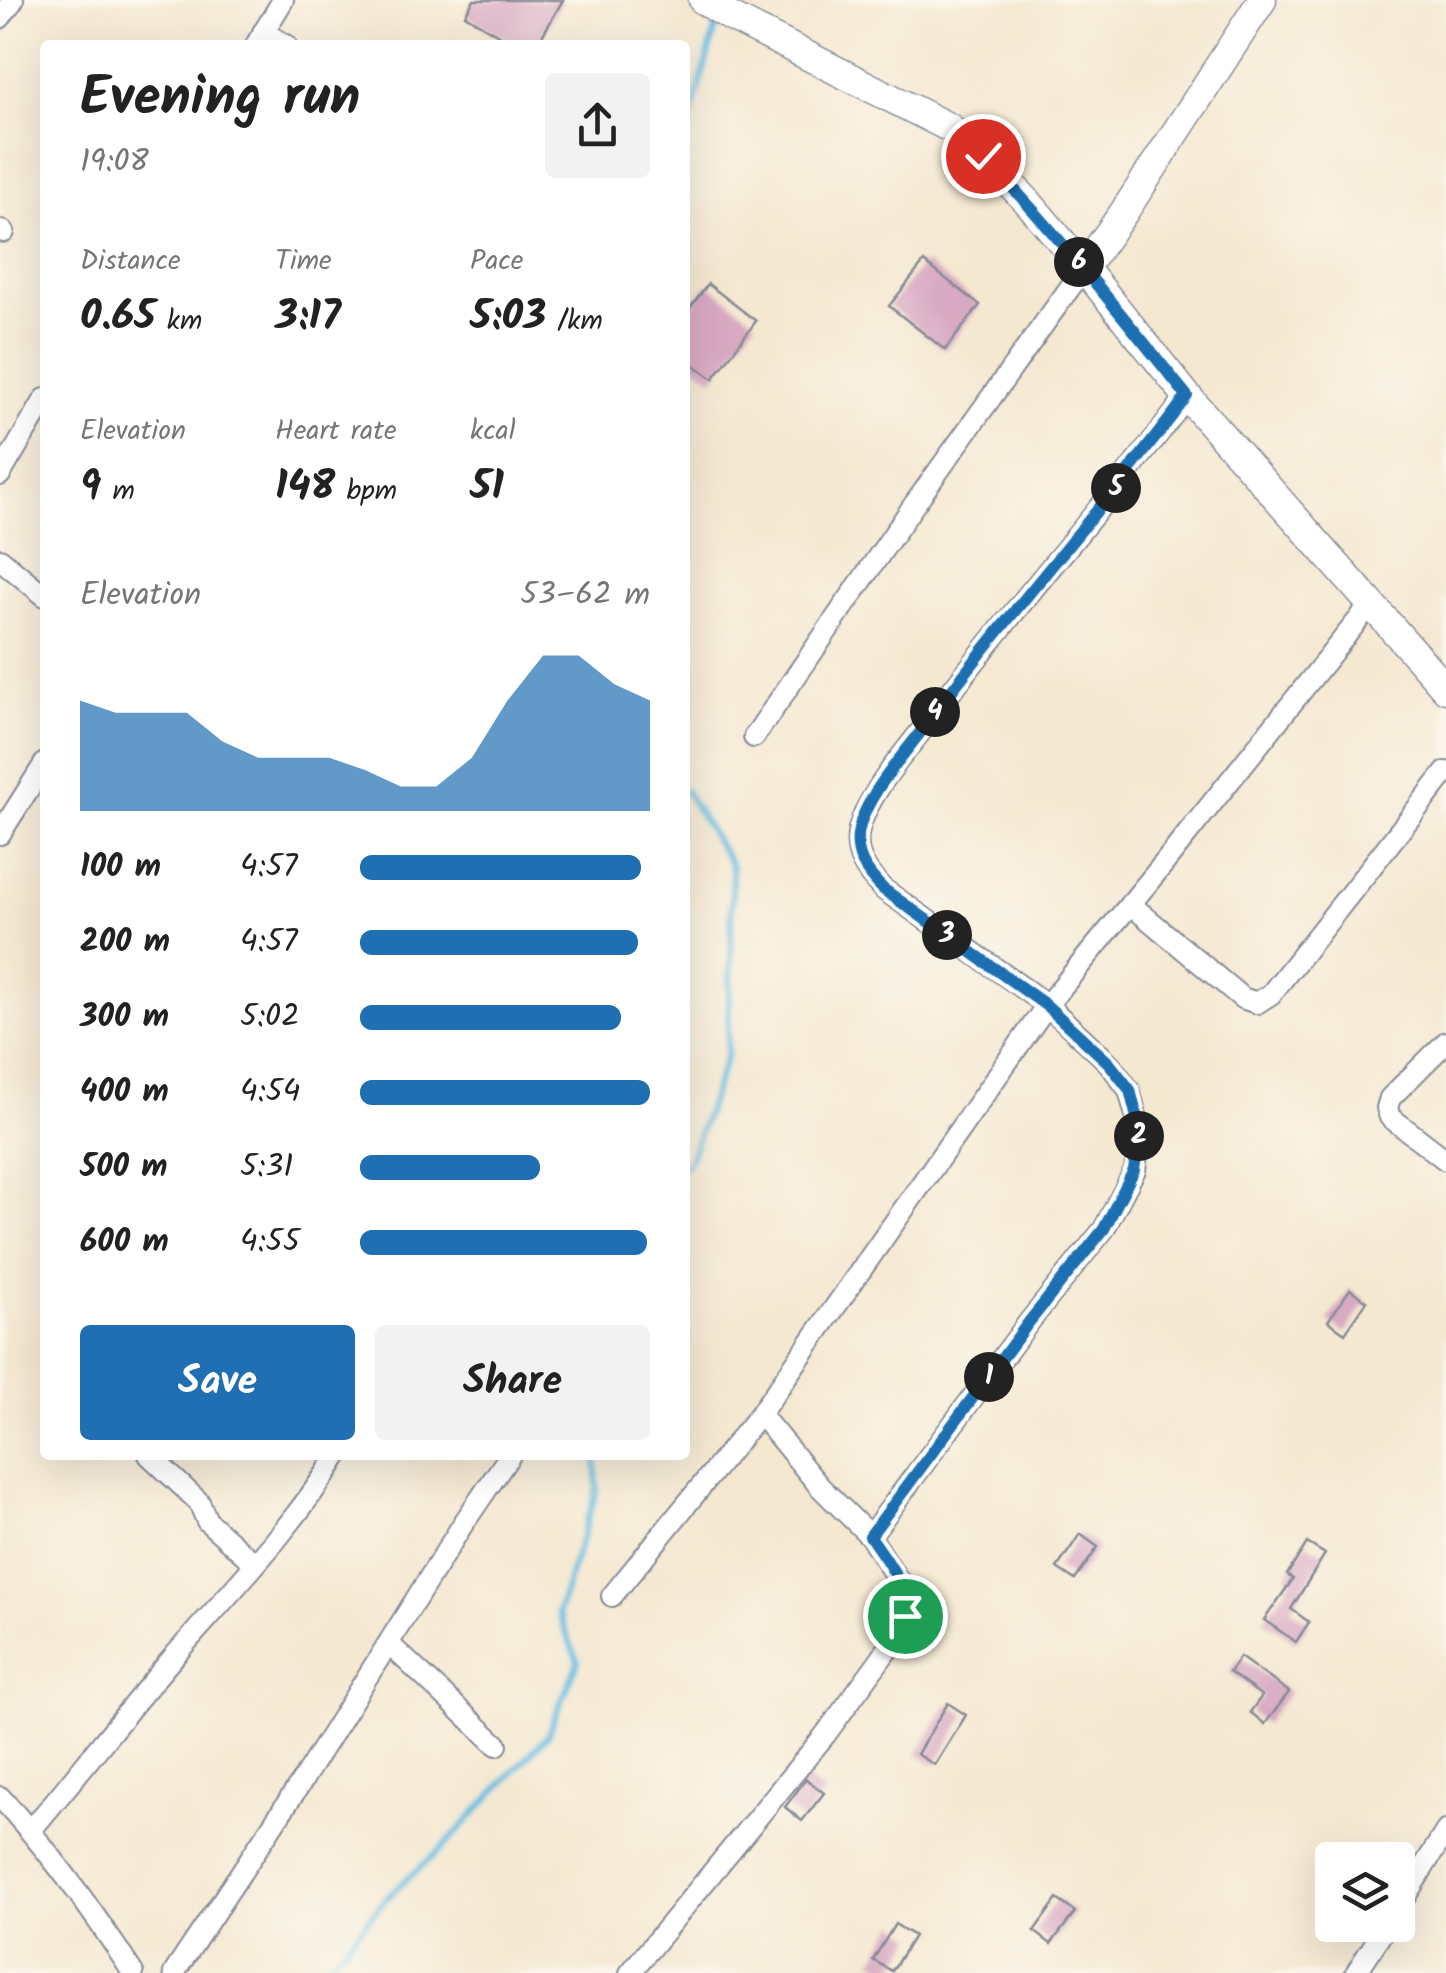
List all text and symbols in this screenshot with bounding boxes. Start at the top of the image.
text: Evening run [80,56,360,143]
button: share [545,73,650,178]
pin [941,114,1026,199]
icon: check [956,129,1011,184]
text: 19:08 [80,137,149,188]
pin: 6 [1054,237,1104,287]
text: Distance [80,239,181,284]
text: Time [275,239,332,284]
text: Pace [470,239,523,284]
text: 6 [1071,239,1087,284]
text: 0.65 [80,284,156,351]
text: 3:17 [275,284,341,351]
text: 5:03 [470,284,546,351]
text: km [156,299,202,344]
text: /km [546,299,603,344]
text: Elevation [80,409,186,454]
text: Heart rate [275,409,397,454]
text: kcal [470,409,516,454]
text: 9 [80,454,101,521]
text: 148 [275,454,335,521]
text: 51 [470,454,504,521]
pin: 5 [1091,463,1141,513]
text: 5 [1109,465,1123,510]
text: m [101,469,135,514]
text: bpm [335,469,397,514]
text: Elevation [80,570,201,621]
text: 53–62 m [520,570,650,621]
pin: 4 [910,687,960,737]
text: 4 [927,689,943,734]
text: 100 m [80,842,161,893]
text: 4:57 [240,842,297,893]
pin: 3 [922,910,972,960]
text: 3 [939,912,955,957]
text: 200 m [80,917,170,968]
text: 4:57 [240,917,297,968]
text: 300 m [80,992,169,1043]
text: 5:02 [240,992,300,1043]
text: 400 m [80,1067,169,1118]
text: 4:54 [240,1067,300,1118]
pin: 2 [1114,1111,1164,1161]
text: 2 [1131,1113,1147,1158]
text: 500 m [80,1142,168,1193]
text: 5:31 [240,1142,293,1193]
text: 600 m [80,1217,169,1268]
text: 4:55 [240,1217,300,1268]
button: Save [80,1325,355,1440]
button: Share [375,1325,650,1440]
pin: 1 [964,1352,1014,1402]
text: 1 [985,1354,993,1399]
pin [863,1574,948,1659]
icon: arrive [878,1589,933,1644]
map controls [1315,1842,1415,1942]
button: layers [1315,1842,1415,1942]

